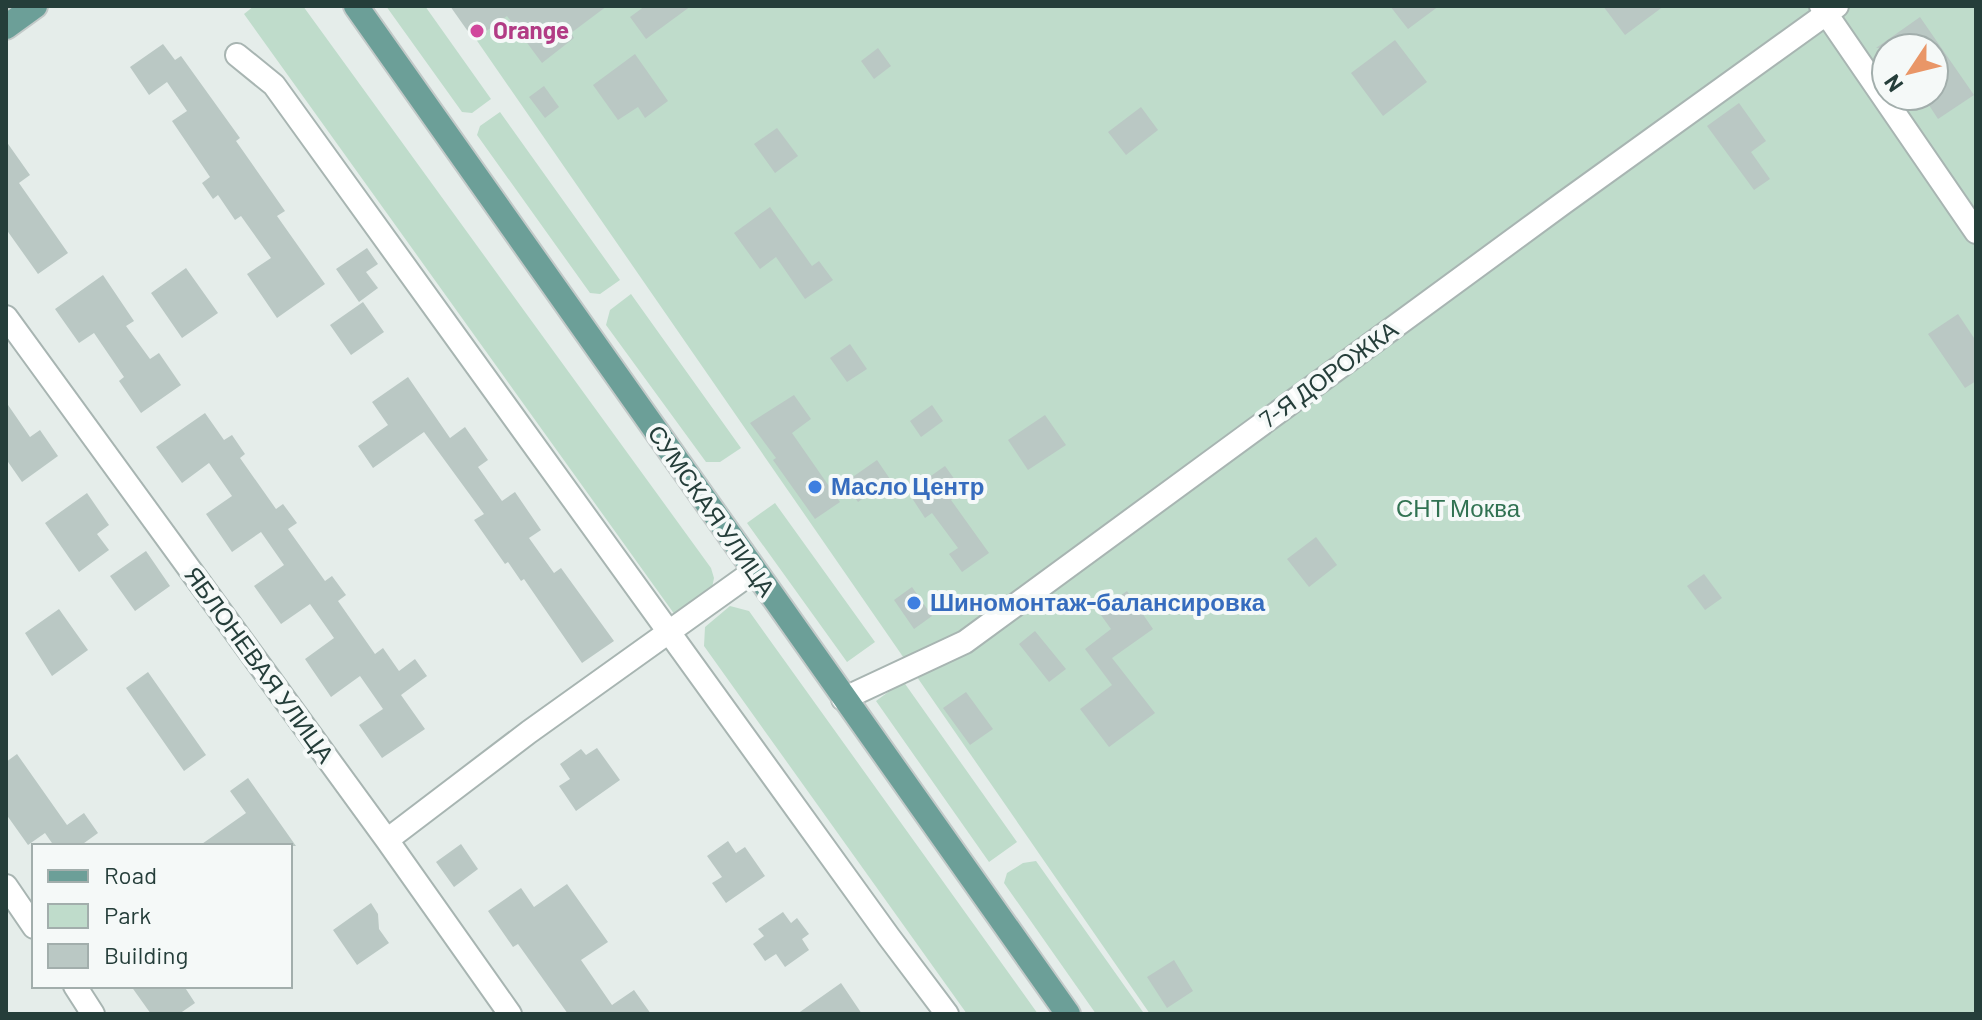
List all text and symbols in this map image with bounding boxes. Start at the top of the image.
place label: Orange [493,15,569,44]
marker: Orange [468,22,486,40]
north arrow [1870,32,1950,112]
text: N [1878,71,1908,97]
street label: 7-Я ДОРОЖКА [1253,314,1403,434]
street label: СУМСКАЯ УЛИЦА [642,419,782,601]
place label: Масло Центр [831,471,984,500]
marker: Масло Центр [806,478,824,496]
park label: СНТ Моква [1396,493,1521,522]
street label: ЯБЛОНЕВАЯ УЛИЦА [179,560,341,768]
place label: Шиномонтаж-балансировка [930,587,1266,616]
marker: Шиномонтаж-балансировка [905,594,923,612]
legend [32,844,292,988]
text: Road [104,860,157,889]
text: Park [104,900,151,929]
text: Building [104,940,188,969]

